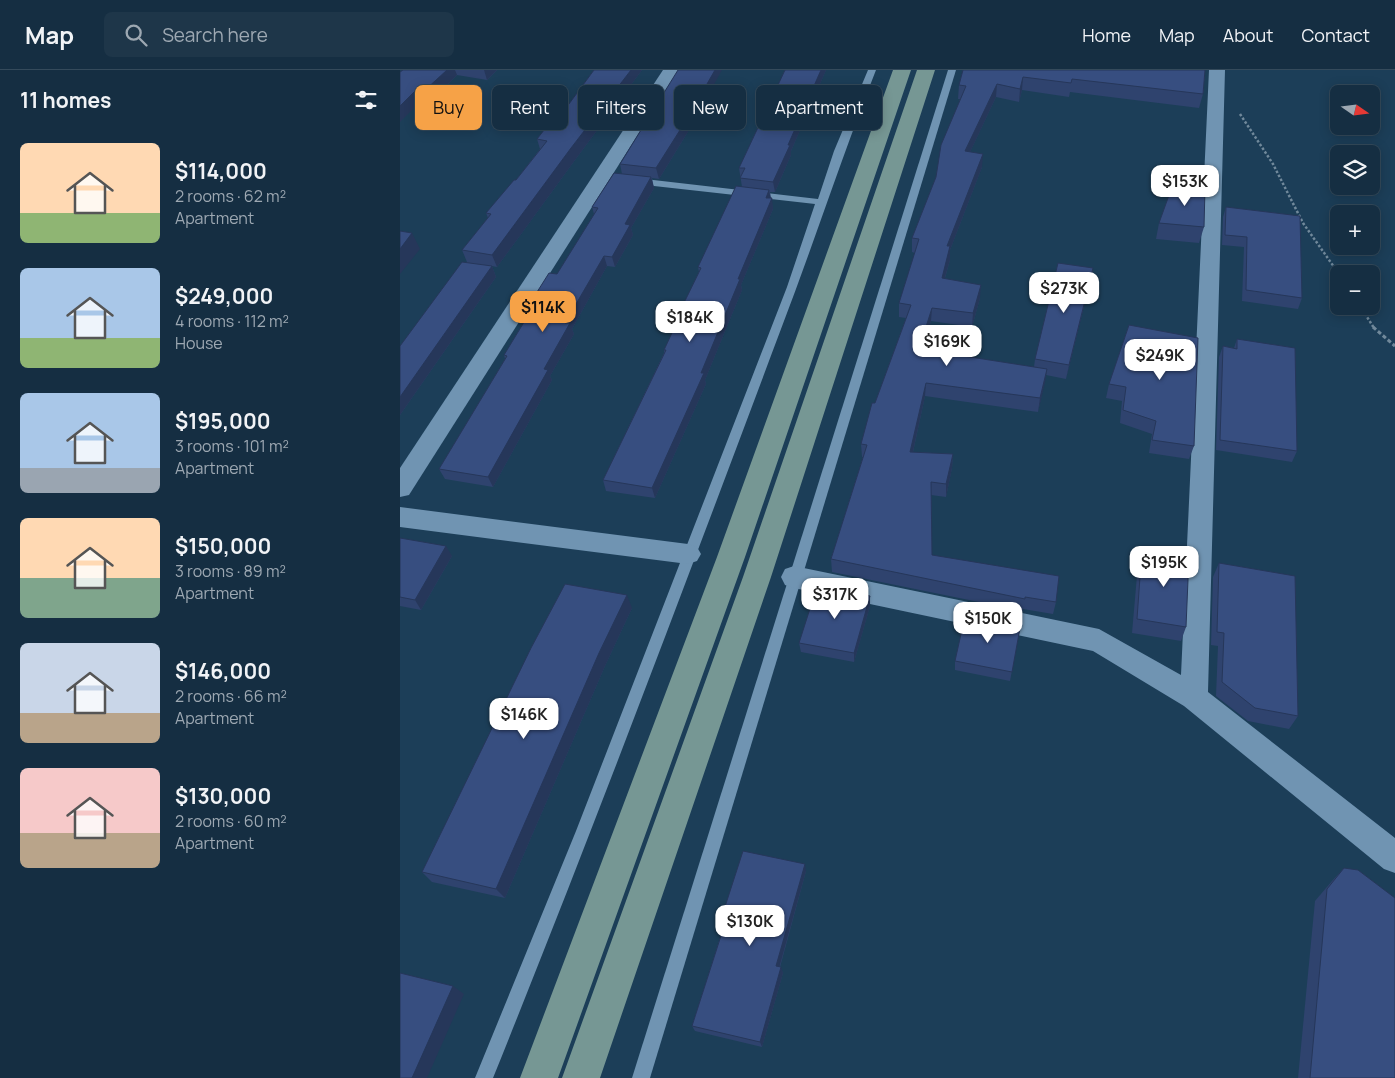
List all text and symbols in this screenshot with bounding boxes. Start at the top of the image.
search box [104,12,454,57]
text: Map [25,18,74,51]
icon: search [122,21,150,49]
text: Search here [162,22,268,48]
text: Home [1082,23,1131,47]
text: Map [1159,23,1195,47]
text: About [1223,23,1273,47]
text: Contact [1301,23,1370,47]
chip: Buy [415,85,482,130]
chip: Rent [492,85,568,130]
chip: Filters [578,85,664,130]
chip: New [674,85,746,130]
chip: Apartment [756,85,882,130]
north arrow [1330,85,1380,135]
map controls [1330,85,1380,315]
text: 11 homes [20,86,111,114]
icon: filters [352,86,380,114]
button: layers [1330,145,1380,195]
text: $114,000 [175,157,267,185]
icon: home [60,163,120,223]
pin: $153K [1150,164,1220,207]
text: $153K [1162,170,1208,192]
text: 2 rooms · 62 m² [175,185,286,207]
button: + [1330,205,1380,255]
text: Apartment [175,207,254,229]
button: − [1330,265,1380,315]
pin: $273K [1029,272,1099,314]
text: $273K [1040,277,1088,299]
text: $249,000 [175,282,273,310]
icon: home [60,288,120,348]
pin: $114K [508,290,578,333]
text: $114K [521,296,565,318]
pin: $184K [655,300,725,343]
text: $184K [667,306,713,328]
text: 4 rooms · 112 m² [175,310,289,332]
pin: $169K [912,324,982,367]
text: $169K [924,330,970,352]
text: House [175,332,223,354]
pin: $249K [1125,338,1195,381]
text: $249K [1136,344,1184,366]
text: $195,000 [175,407,271,435]
icon: home [60,413,120,473]
text: 3 rooms · 101 m² [175,435,289,457]
text: Apartment [175,457,254,479]
text: $150,000 [175,532,271,560]
icon: home [60,538,120,598]
pin: $195K [1129,546,1199,588]
text: $195K [1141,551,1187,573]
text: 3 rooms · 89 m² [175,560,286,582]
pin: $317K [800,578,870,620]
text: Apartment [175,582,254,604]
text: $317K [812,583,858,605]
pin: $150K [953,602,1023,644]
text: $150K [964,607,1012,629]
text: $146,000 [175,657,271,685]
icon: home [60,663,120,723]
text: 2 rooms · 66 m² [175,685,287,707]
pin: $146K [489,698,559,740]
text: $146K [500,703,548,725]
text: Apartment [175,707,254,729]
text: $130,000 [175,782,271,810]
icon: home [60,788,120,848]
text: 2 rooms · 60 m² [175,810,287,832]
text: Apartment [175,832,254,854]
pin: $130K [715,904,785,947]
text: $130K [726,910,774,932]

